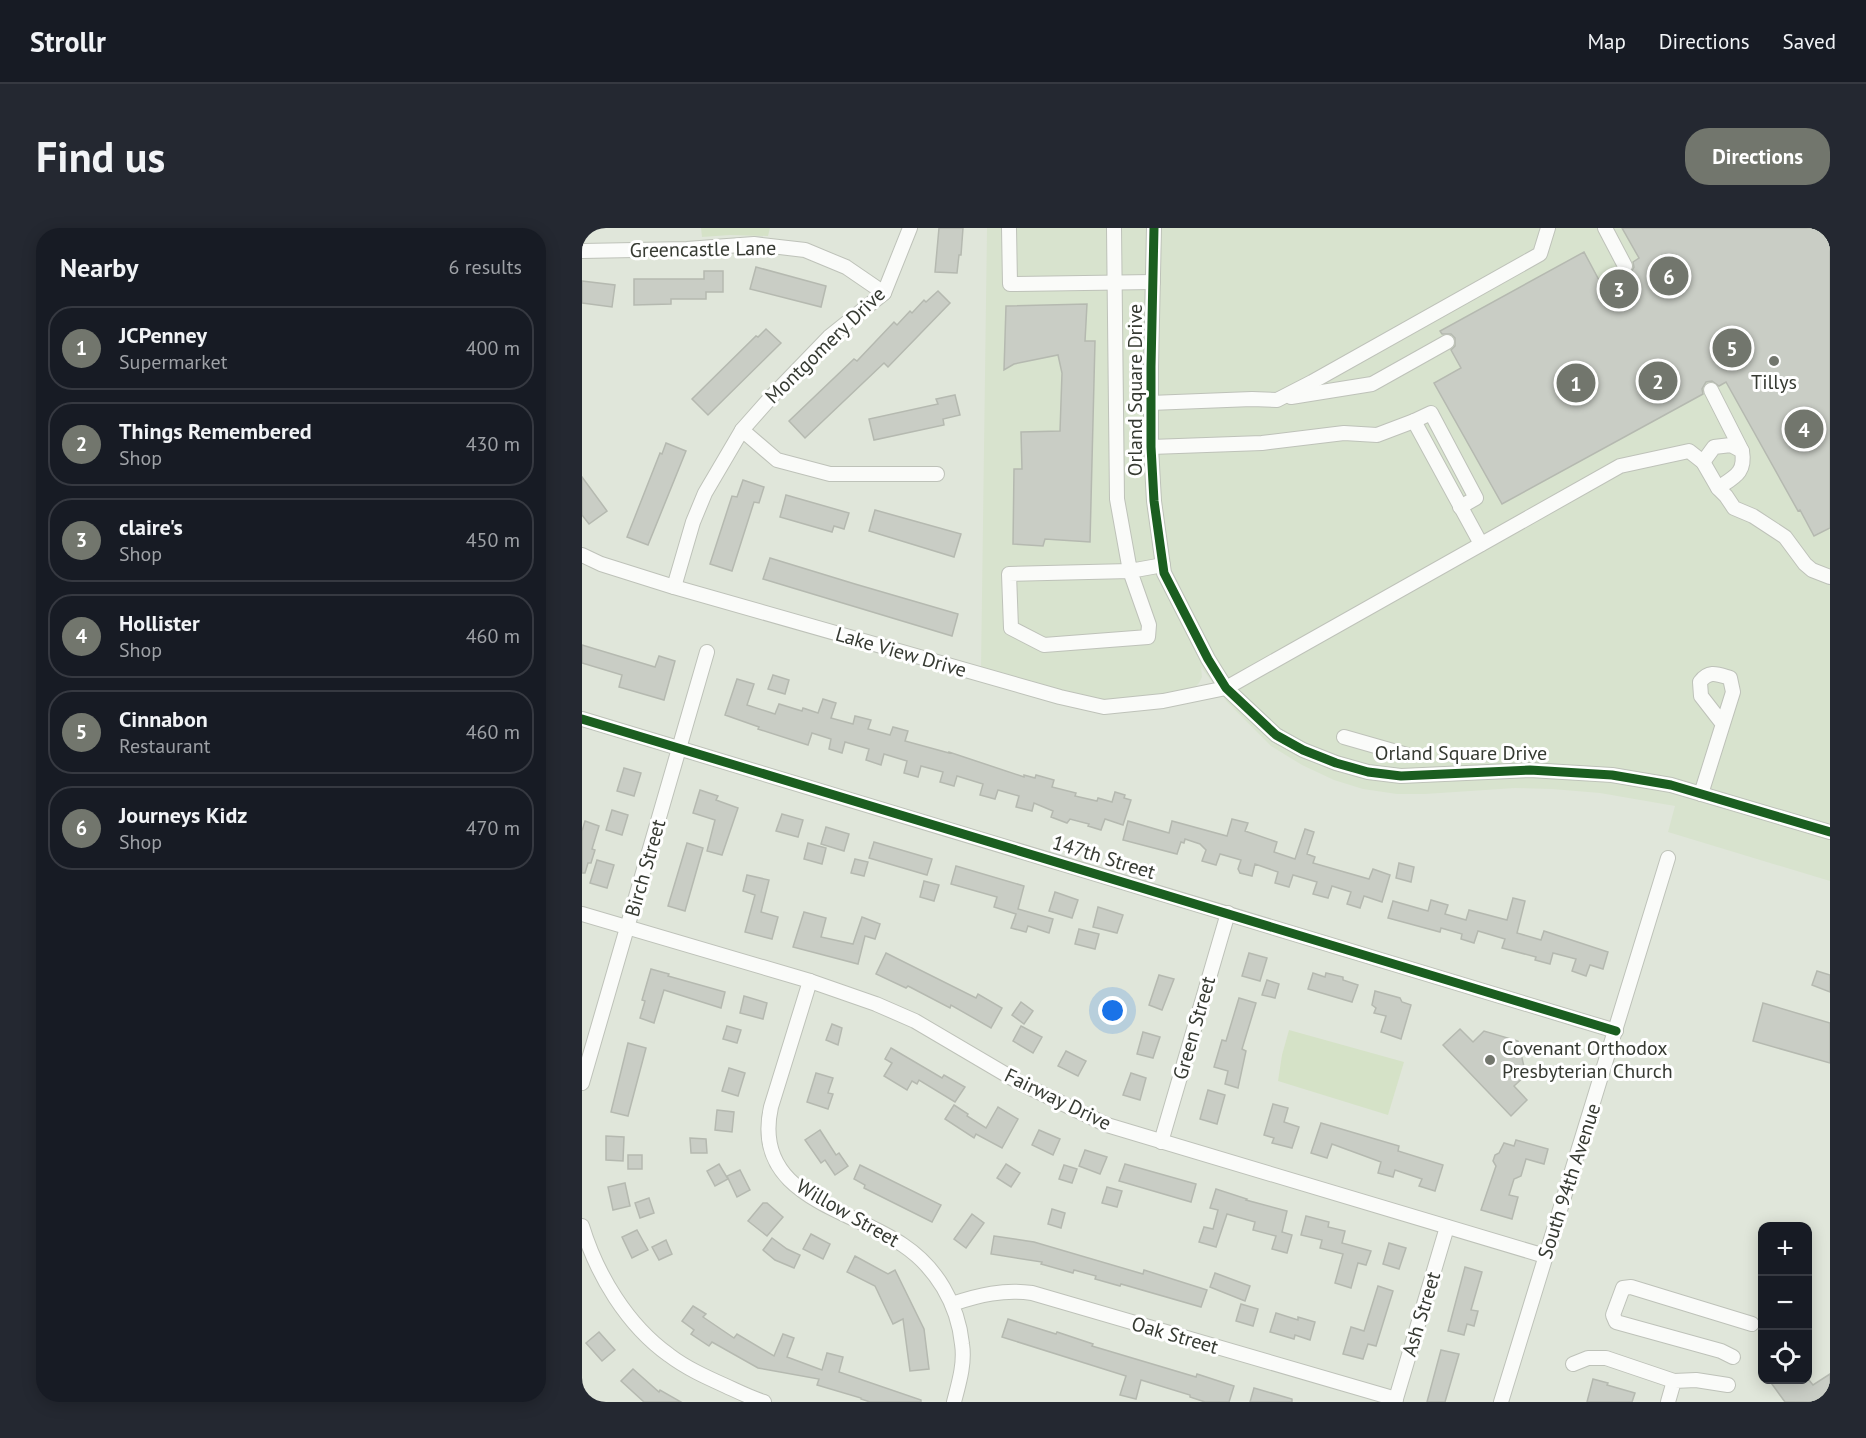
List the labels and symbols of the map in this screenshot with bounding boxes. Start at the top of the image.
street label: Greencastle Lane [630,235,776,263]
pin: 6 [1650,254,1688,298]
pin: 3 [1600,266,1638,312]
street label: Montgomery Drive [759,281,891,409]
street label: Orland Square Drive [1122,304,1148,476]
pin: 5 [1712,326,1752,370]
marker: Tillys [1767,354,1781,368]
pin: 2 [1638,358,1678,404]
pin: 1 [1556,360,1596,406]
place label: Tillys [1751,369,1797,395]
pin: 4 [1784,406,1824,452]
street label: Lake View Drive [832,621,970,683]
street label: Orland Square Drive [1375,740,1547,766]
street label: Birch Street [619,816,671,920]
street label: 147th Street [1049,829,1159,885]
street label: Green Street [1167,973,1221,1083]
your location [1098,996,1127,1025]
place label: Covenant Orthodox Presbyterian Church [1502,1035,1673,1084]
marker: Covenant Orthodox Presbyterian Church [1483,1053,1497,1067]
street label: Fairway Drive [1000,1062,1116,1136]
street label: South 94th Avenue [1532,1100,1606,1262]
street label: Willow Street [792,1173,904,1253]
street label: Ash Street [1396,1268,1446,1360]
street label: Oak Street [1129,1310,1222,1360]

